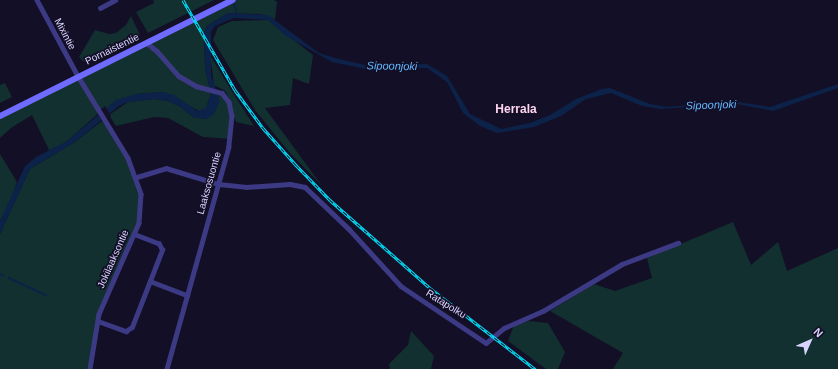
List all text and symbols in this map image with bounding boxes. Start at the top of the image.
street label: Mixintie [52,16,78,52]
street label: Pornaistentie [83,31,141,67]
water label: Sipoonjoki [367,59,417,73]
water label: Sipoonjoki [685,98,737,112]
district label: Herrala [495,103,537,117]
street label: Laaksosuontie [194,150,224,216]
street label: Jokilaaksontie [95,228,131,290]
street label: Ratapolku [424,287,468,321]
north arrow [790,321,830,361]
text: N [811,325,826,340]

